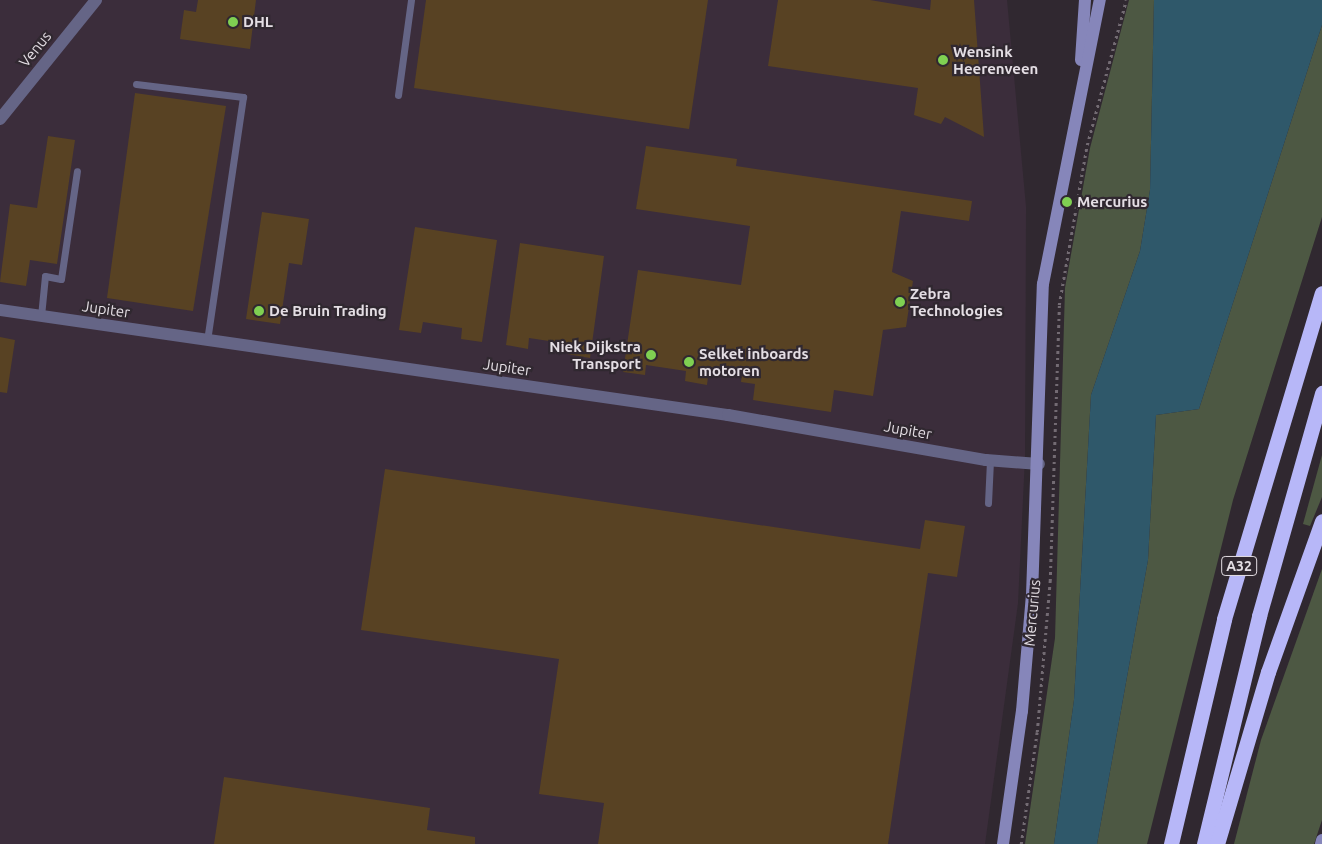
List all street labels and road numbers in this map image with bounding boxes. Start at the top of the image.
street label: Venus [15,27,55,71]
street label: Jupiter [81,297,131,321]
street label: Jupiter [482,355,532,379]
street label: Jupiter [883,417,933,443]
road number: A32 [1220,554,1258,578]
street label: Mercurius [1020,579,1044,647]

